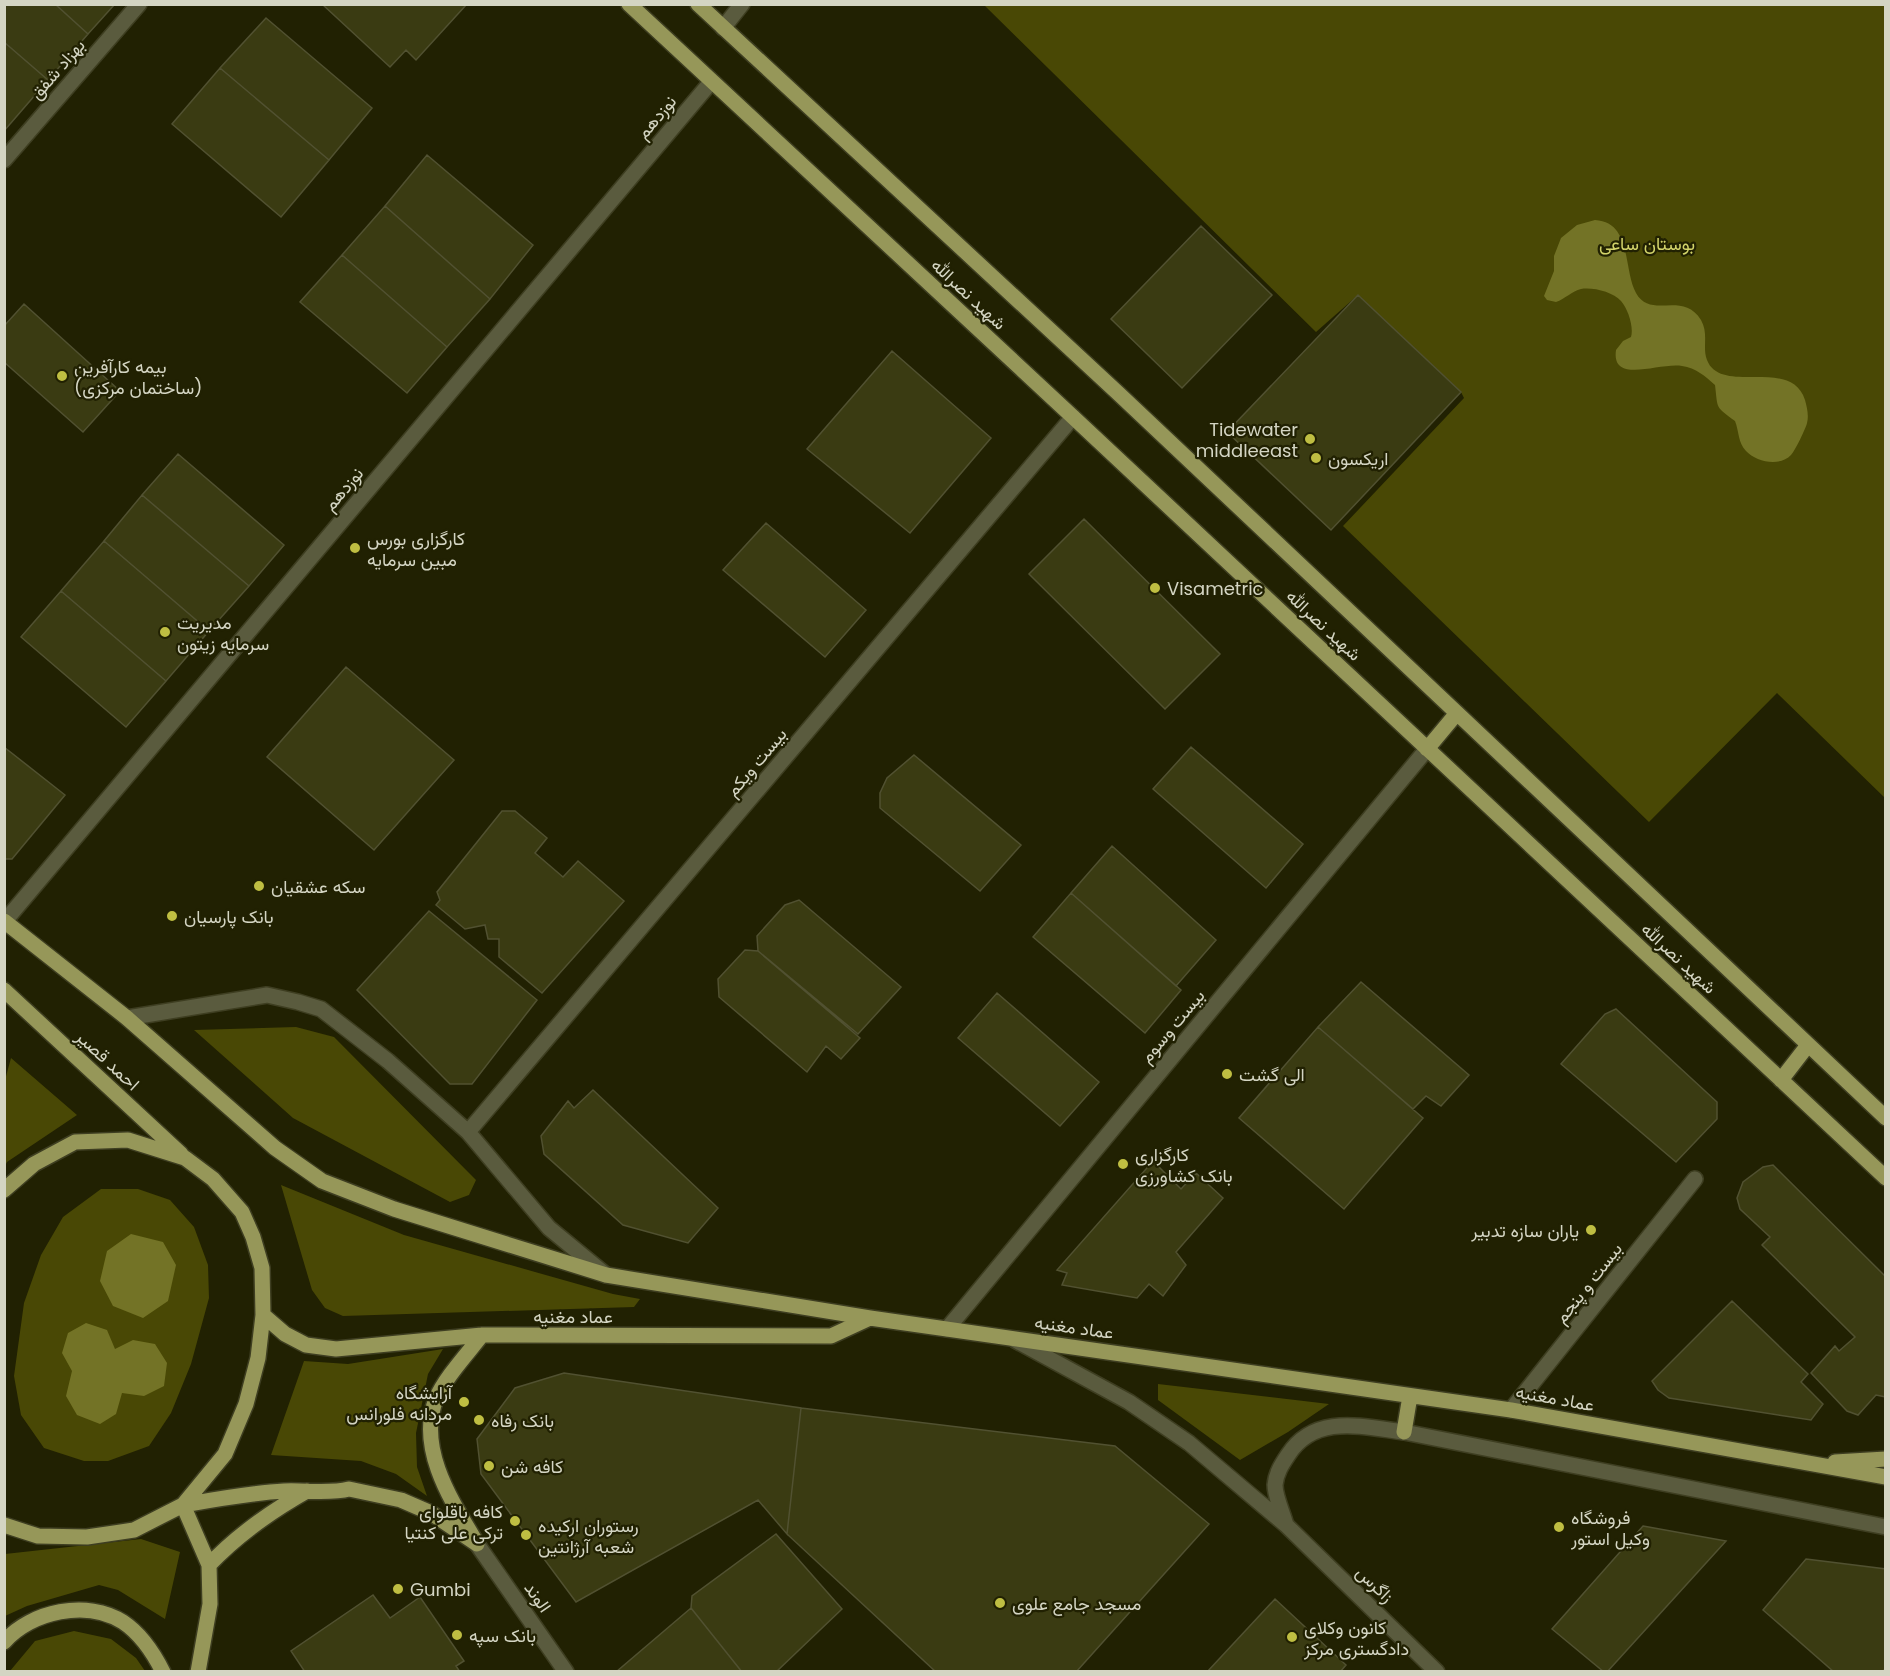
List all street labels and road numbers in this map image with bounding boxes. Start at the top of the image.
street label: بهزاد شفق [24,33,90,105]
street label: نوزدهم [630,90,682,144]
street label: شهید نصرالله [926,253,1012,335]
street label: نوزدهم [317,462,369,516]
street label: شهید نصرالله [1281,584,1367,666]
street label: بیست ویکم [720,722,792,802]
street label: شهید نصرالله [1636,917,1722,999]
street label: بیست وسوم [1134,984,1210,1068]
street label: احمد قصیر [70,1023,145,1096]
street label: بیست و پنجم [1548,1237,1628,1329]
street label: عماد مغنیه [533,1304,613,1329]
street label: عماد مغنیه [1033,1309,1115,1345]
street label: عماد مغنیه [1514,1379,1596,1417]
street label: زاگرس [1351,1560,1399,1608]
street label: الوند [519,1577,557,1617]

